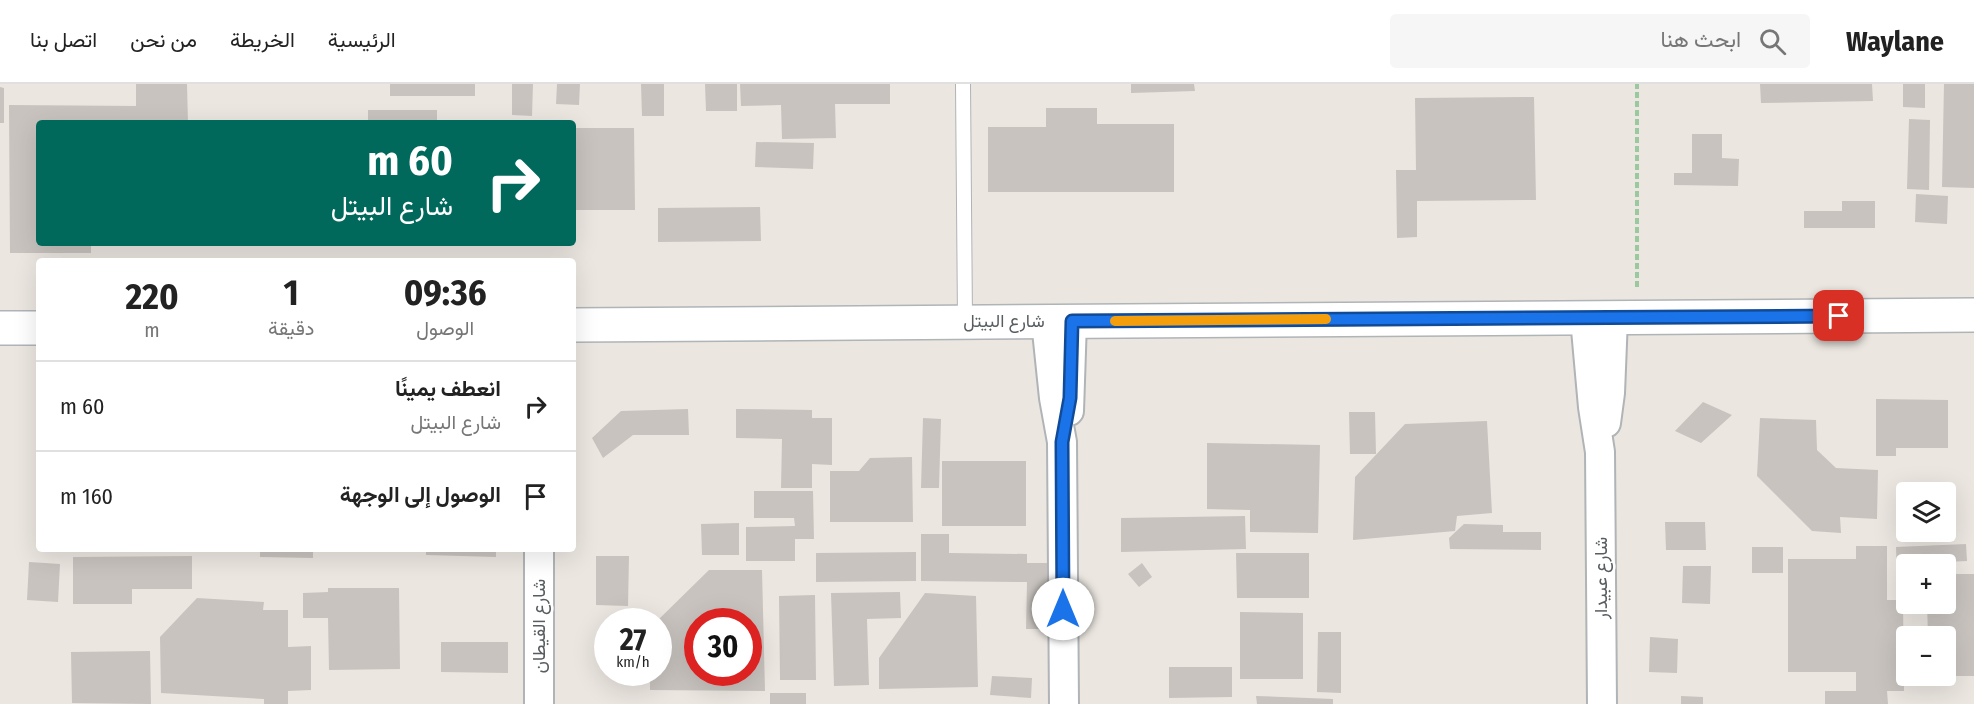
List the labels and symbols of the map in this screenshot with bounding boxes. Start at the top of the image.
pin [1813,290,1864,341]
street label: شارع البيتل [963,310,1045,333]
street label: شارع عبيدار [1590,537,1613,620]
position arrow [1031,577,1095,641]
street label: شارع القيطان [528,579,551,673]
speed limit sign: 30 [684,608,762,686]

